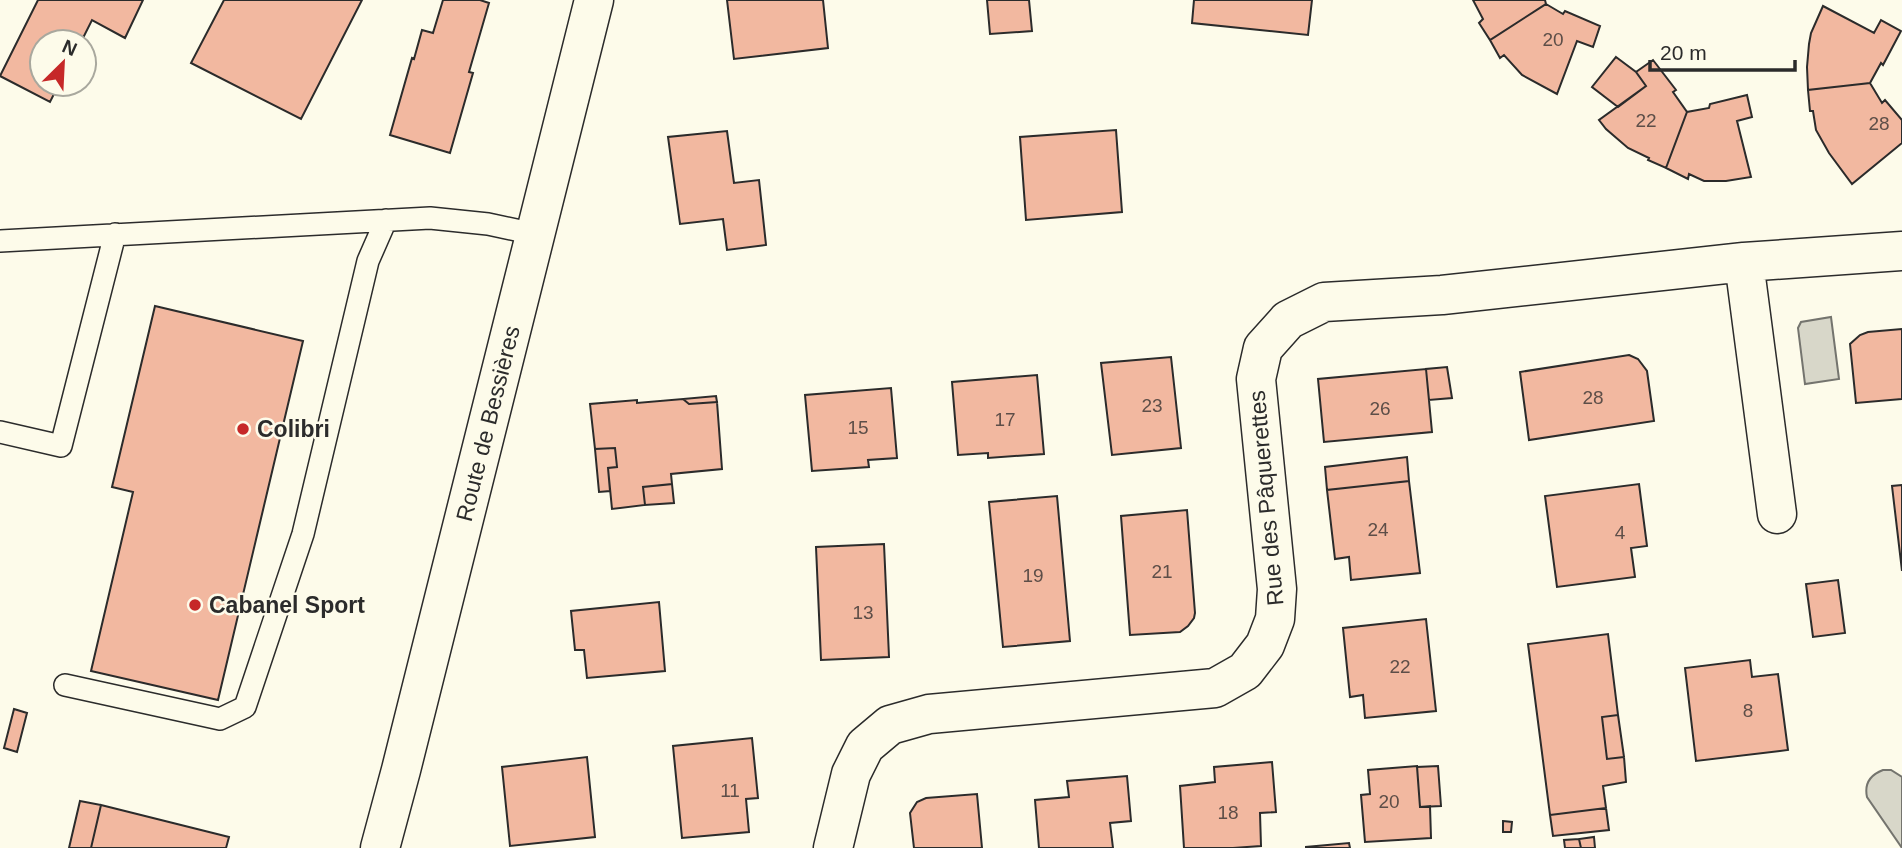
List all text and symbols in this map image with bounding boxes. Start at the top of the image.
north arrow [28,28,98,98]
scale bar [1650,28,1795,72]
house number: 20 [1542,29,1564,50]
text: N [59,36,80,60]
text: 20 m [1660,41,1707,64]
house number: 22 [1635,110,1657,131]
house number: 28 [1868,113,1890,134]
street label: Route de Bessières [451,323,525,524]
house number: 28 [1582,387,1604,408]
street label: Rue des Pâquerettes [1244,389,1288,607]
house number: 23 [1141,395,1163,416]
house number: 26 [1369,398,1391,419]
house number: 17 [994,409,1016,430]
place label: Colibri [257,416,330,442]
house number: 15 [847,417,869,438]
marker: Colibri [235,421,251,437]
house number: 24 [1367,519,1389,540]
house number: 4 [1615,522,1626,543]
house number: 21 [1151,561,1173,582]
house number: 19 [1022,565,1044,586]
place label: Cabanel Sport [209,592,365,618]
marker: Cabanel Sport [187,597,203,613]
house number: 13 [852,602,874,623]
house number: 22 [1389,656,1411,677]
house number: 8 [1743,700,1753,721]
house number: 11 [720,780,740,801]
house number: 20 [1378,791,1400,812]
house number: 18 [1217,802,1239,823]

